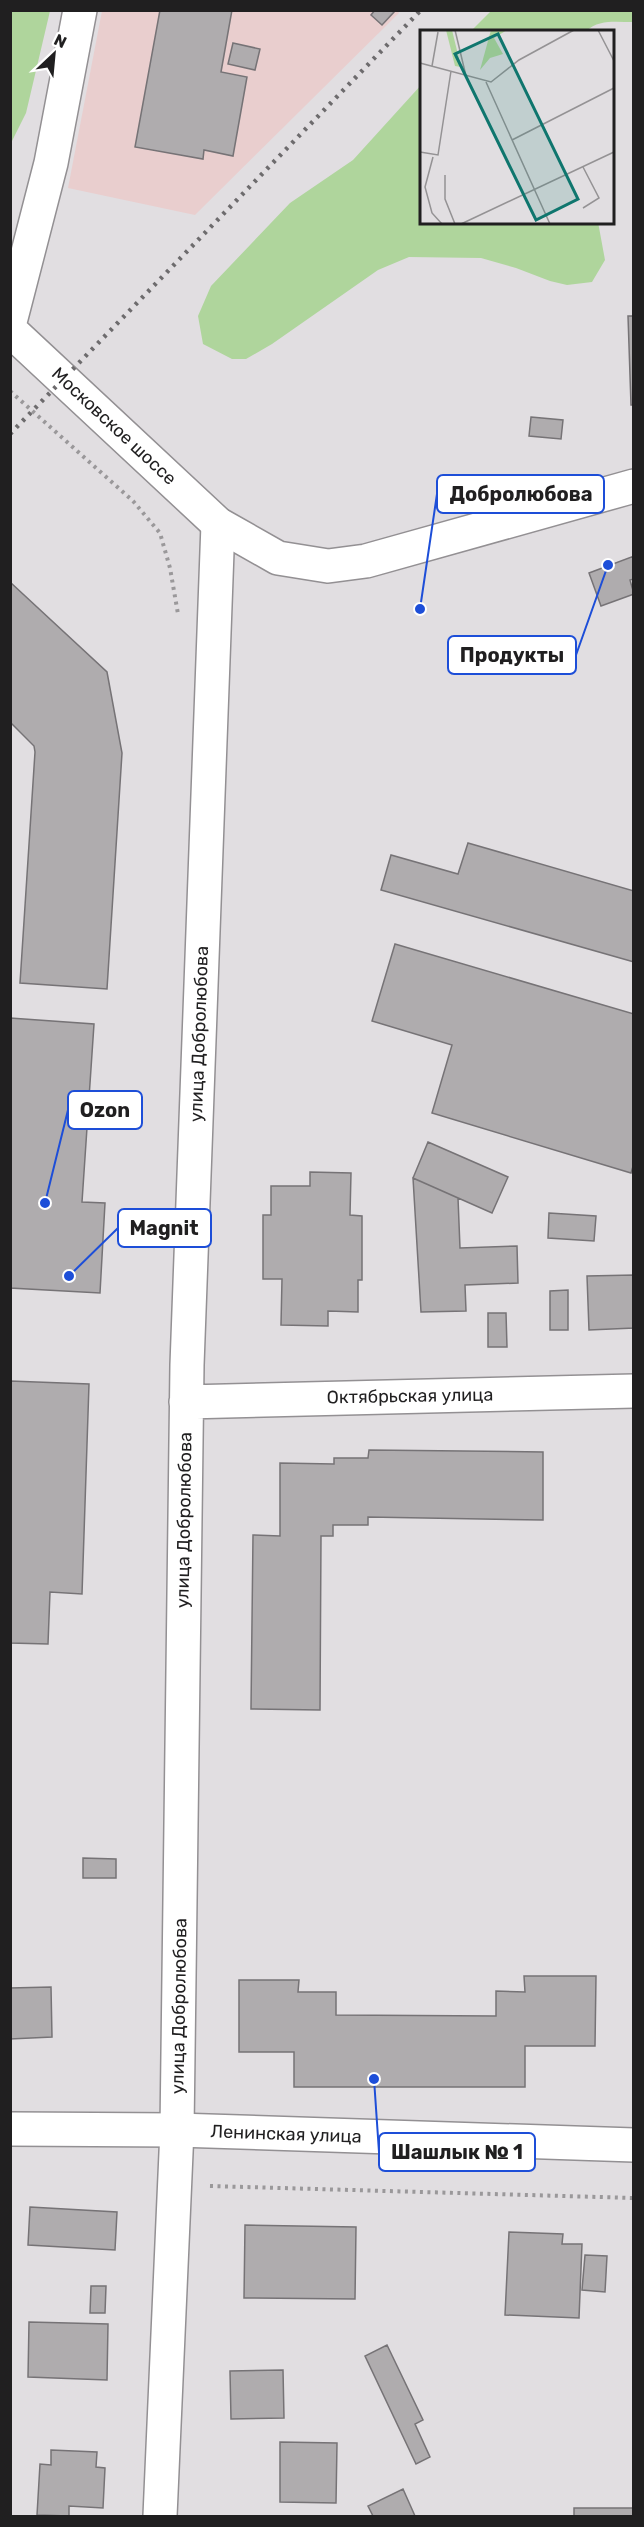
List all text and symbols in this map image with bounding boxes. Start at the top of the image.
north arrow [24,24,84,84]
text: N [51,30,70,52]
inset map [420,30,614,224]
street label: Московское шоссе [47,362,181,490]
callout: Добролюбова [437,475,604,513]
text: Добролюбова [449,482,593,506]
callout: Продукты [448,636,576,674]
text: Продукты [460,643,564,667]
street label: улица Добролюбова [185,946,213,1122]
callout: Ozon [68,1091,142,1129]
text: Ozon [80,1098,130,1122]
callout: Magnit [118,1209,211,1247]
text: Magnit [130,1216,198,1240]
street label: Октябрьская улица [327,1384,493,1408]
street label: улица Добролюбова [171,1432,197,1608]
street label: улица Добролюбова [166,1918,192,2094]
street label: Ленинская улица [210,2120,362,2148]
callout: Шашлык № 1 [379,2133,535,2171]
text: Шашлык № 1 [391,2140,523,2164]

